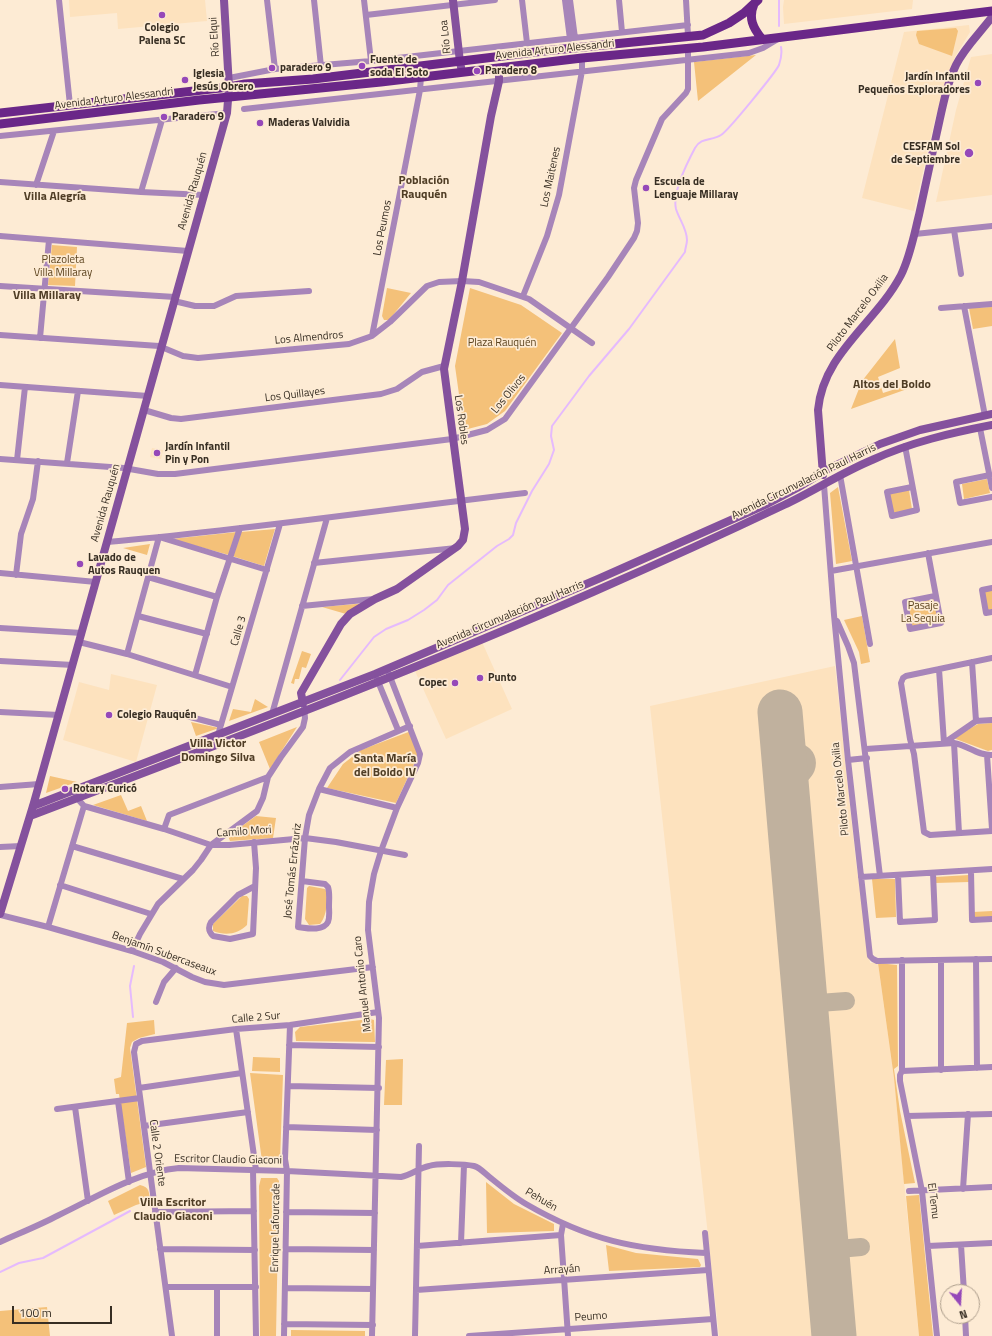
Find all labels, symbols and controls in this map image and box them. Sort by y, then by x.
marker: Colegio Palena SC [157,10,167,20]
street label: Río Elqui [207,17,223,57]
street label: Río Loa [438,19,454,55]
place label: Colegio Palena SC [139,21,185,47]
street label: Avenida Arturo Alessandri [495,37,615,63]
place label: Fuente de soda El Soto [370,53,428,79]
place label: paradero 9 [280,61,331,75]
marker: Fuente de soda El Soto [357,61,367,71]
marker: paradero 9 [267,63,277,73]
place label: Paradero 8 [485,64,537,78]
marker: Paradero 8 [472,66,482,76]
place label: Iglesia Jesús Obrero [193,67,254,93]
place label: Jardín Infantil Pequeños Exploradores [858,70,970,96]
marker: Iglesia Jesús Obrero [180,75,190,85]
marker: Jardín Infantil Pequeños Exploradores [973,78,983,88]
street label: Avenida Arturo Alessandri [54,85,174,113]
place label: Paradero 9 [172,110,224,124]
marker: Paradero 9 [159,112,169,122]
place label: Maderas Valvidia [268,116,350,130]
marker: Maderas Valvidia [255,118,265,128]
place label: CESFAM Sol de Septiembre [891,140,960,166]
street label: Los Maitenes [538,145,564,209]
marker: CESFAM Sol de Septiembre [963,147,975,159]
street label: Avenida Rauquén [176,151,210,231]
district label: Población Rauquén [399,174,449,202]
place label: Escuela de Lenguaje Millaray [654,175,738,201]
marker: Escuela de Lenguaje Millaray [641,183,651,193]
district label: Villa Alegría [24,190,86,204]
street label: Los Peumos [371,199,395,257]
park label: Plazoleta Villa Millaray [34,253,92,279]
street label: Piloto Marcelo Oxilia [824,272,892,354]
district label: Villa Millaray [13,289,81,303]
street label: Los Almendros [274,328,344,348]
park label: Plaza Rauquén [468,336,536,350]
street label: Los Olivos [489,372,529,416]
district label: Altos del Boldo [853,378,931,392]
street label: Los Quillayes [264,385,326,405]
street label: Los Robles [451,394,471,446]
place label: Jardín Infantil Pin y Pon [165,440,230,466]
street label: Avenida Circunvalación Paul Harris [730,441,878,523]
marker: Jardín Infantil Pin y Pon [152,448,162,458]
street label: Avenida Rauquén [89,463,123,543]
place label: Lavado de Autos Rauquen [88,551,160,577]
marker: Lavado de Autos Rauquen [75,559,85,569]
street label: Avenida Circunvalación Paul Harris [434,578,586,652]
park label: Pasaje La Sequia [901,599,945,625]
street label: Calle 3 [228,614,250,648]
place label: Punto [488,671,517,685]
marker: Punto [475,673,485,683]
place label: Copec [419,676,447,690]
marker: Copec [450,678,460,688]
place label: Colegio Rauquén [117,708,197,722]
marker: Colegio Rauquén [104,710,114,720]
district label: Villa Victor Domingo Silva [181,737,255,765]
street label: Piloto Marcelo Oxilia [830,742,852,836]
district label: Santa María del Boldo IV [354,752,416,780]
place label: Rotary Curicó [73,782,137,796]
marker: Rotary Curicó [60,784,70,794]
street label: Camilo Mori [216,823,272,841]
street label: José Tomás Errázuriz [281,823,305,919]
street label: Benjamín Subercaseaux [110,929,218,979]
street label: Manuel Antonio Caro [351,935,375,1033]
street label: Calle 2 Sur [231,1009,281,1027]
street label: Calle 2 Oriente [146,1119,168,1187]
street label: Escritor Claudio Giaconi [174,1152,282,1168]
street label: El Temu [924,1182,942,1220]
street label: Enrique Lafourcade [269,1183,283,1273]
street label: Pehuén [522,1185,560,1215]
district label: Villa Escritor Claudio Giaconi [133,1196,213,1224]
street label: Arrayán [543,1262,581,1278]
north arrow [940,1284,980,1324]
scale bar [14,1298,114,1324]
text: 100 m [19,1303,52,1322]
text: N [957,1306,969,1323]
street label: Peumo [574,1309,608,1325]

